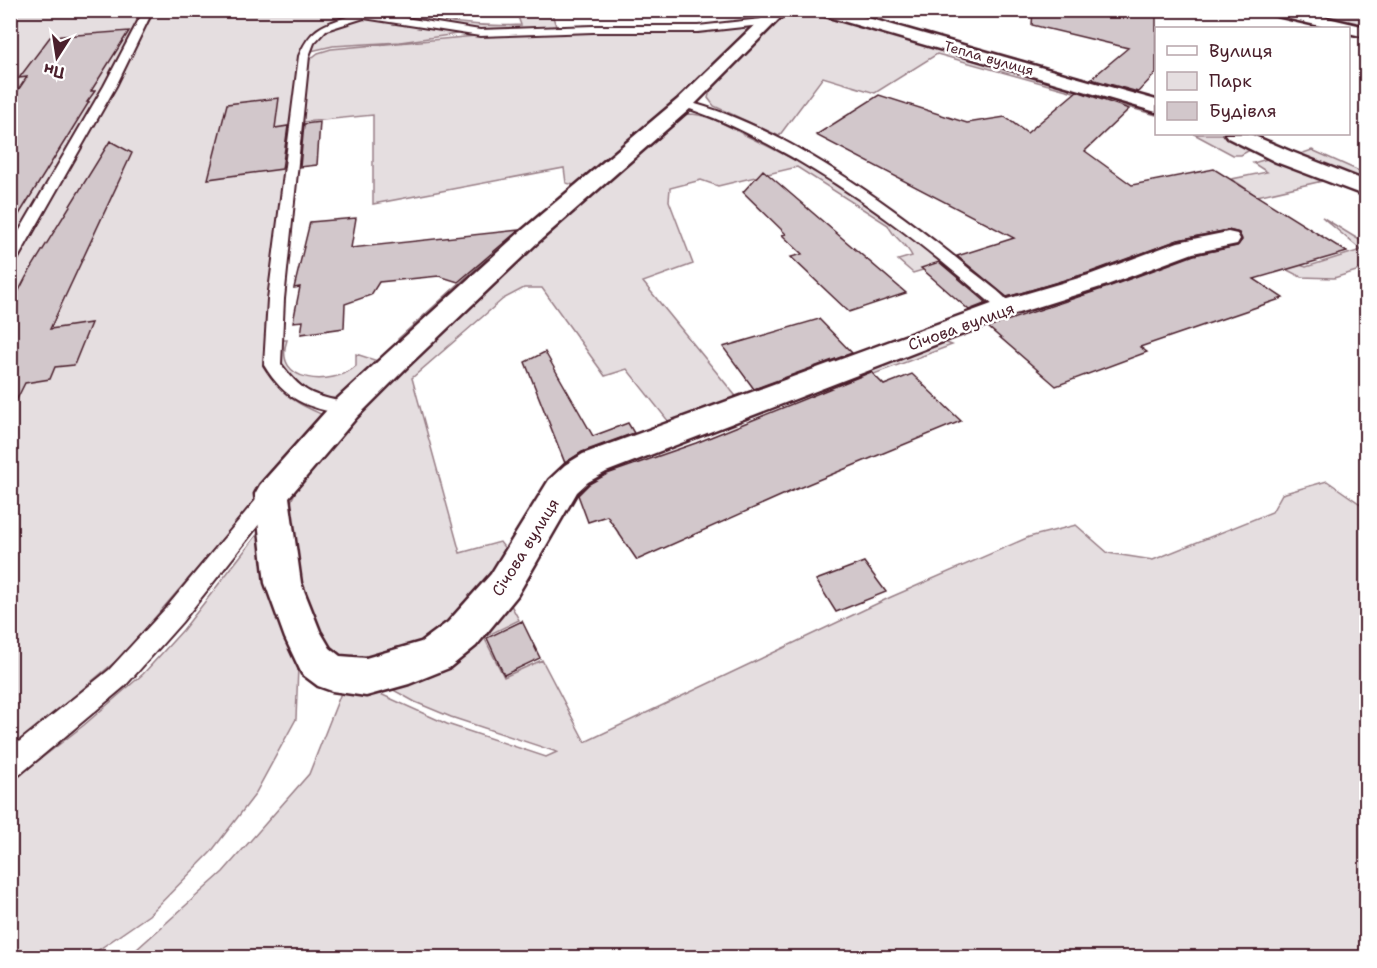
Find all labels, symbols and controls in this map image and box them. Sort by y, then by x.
north arrow [27,27,87,87]
legend [1155,27,1350,135]
street label: Тепла вулиця [942,37,1036,79]
text: Вулиця [1209,39,1273,63]
text: Пн [41,59,67,84]
text: Парк [1209,69,1252,93]
text: Будівля [1209,99,1277,123]
street label: Січова вулиця [905,297,1017,355]
street label: Січова вулиця [487,494,564,600]

